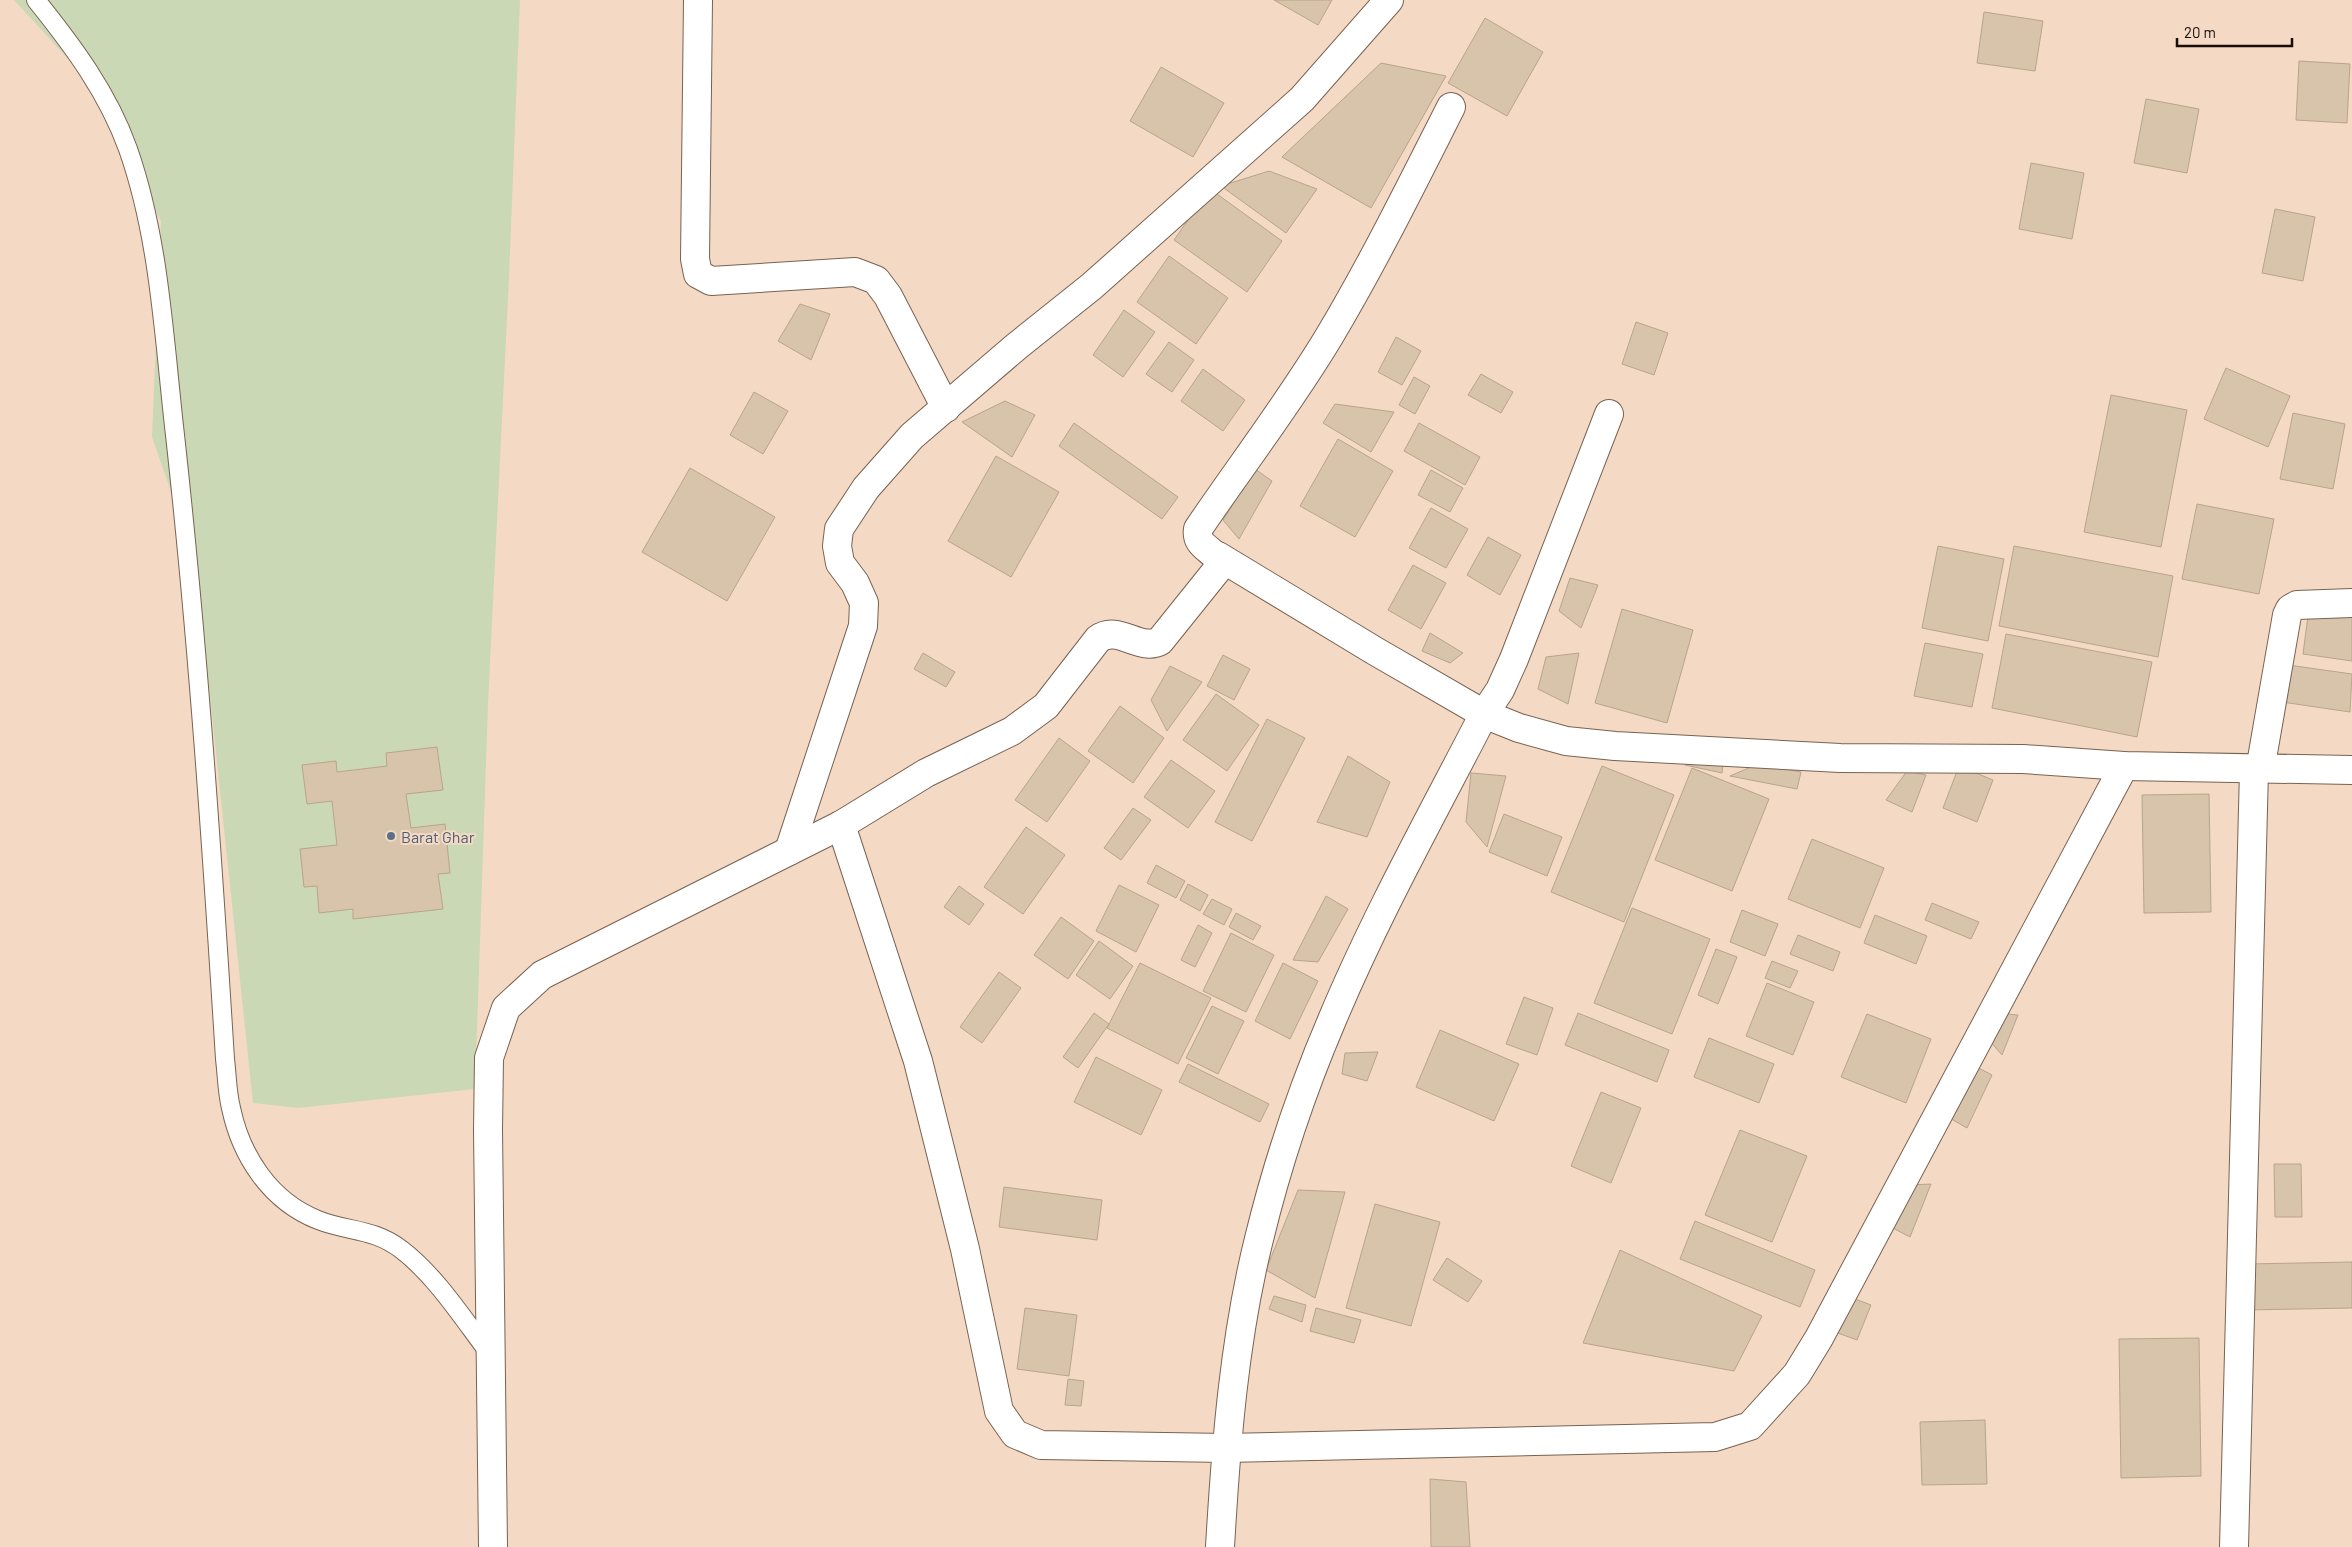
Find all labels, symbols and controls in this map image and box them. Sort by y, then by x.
scale bar [2177,15,2292,47]
text: 20 m [2184,23,2216,41]
place label: Barat Ghar [401,827,475,846]
marker: Barat Ghar [385,830,397,842]

